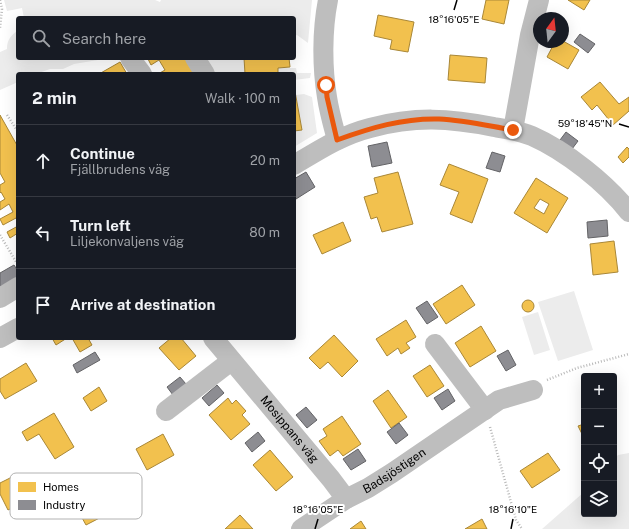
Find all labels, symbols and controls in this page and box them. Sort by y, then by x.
north arrow [533,12,569,48]
text: 18°16'05"E [429,13,479,25]
search box [16,16,296,60]
icon: search [30,27,52,49]
text: Search here [62,30,146,47]
route start [317,76,335,94]
text: 2 min [32,88,77,108]
text: Walk · 100 m [205,91,280,106]
text: 59°18'45"N [558,117,612,129]
route end [504,121,522,139]
text: Continue [70,145,135,162]
icon: ahead [32,150,54,172]
text: 20 m [250,153,280,168]
text: Fjällbrudens väg [70,162,170,177]
text: Turn left [70,217,131,234]
icon: left [32,222,54,244]
text: 80 m [249,225,280,240]
text: Liljekonvaljens väg [70,234,184,249]
icon: arrive [32,294,54,316]
text: Arrive at destination [70,296,215,313]
map controls [581,373,617,517]
button: + [581,373,617,409]
street label: Mosippans väg [257,393,321,466]
button: − [581,409,617,445]
street label: Badsjöstigen [360,445,428,496]
button: locate [581,445,617,481]
legend [10,473,142,519]
text: Homes [43,481,79,493]
button: layers [581,481,617,517]
text: Industry [43,499,86,511]
text: 18°16'05"E [293,503,343,515]
text: 18°16'10"E [489,503,537,515]

